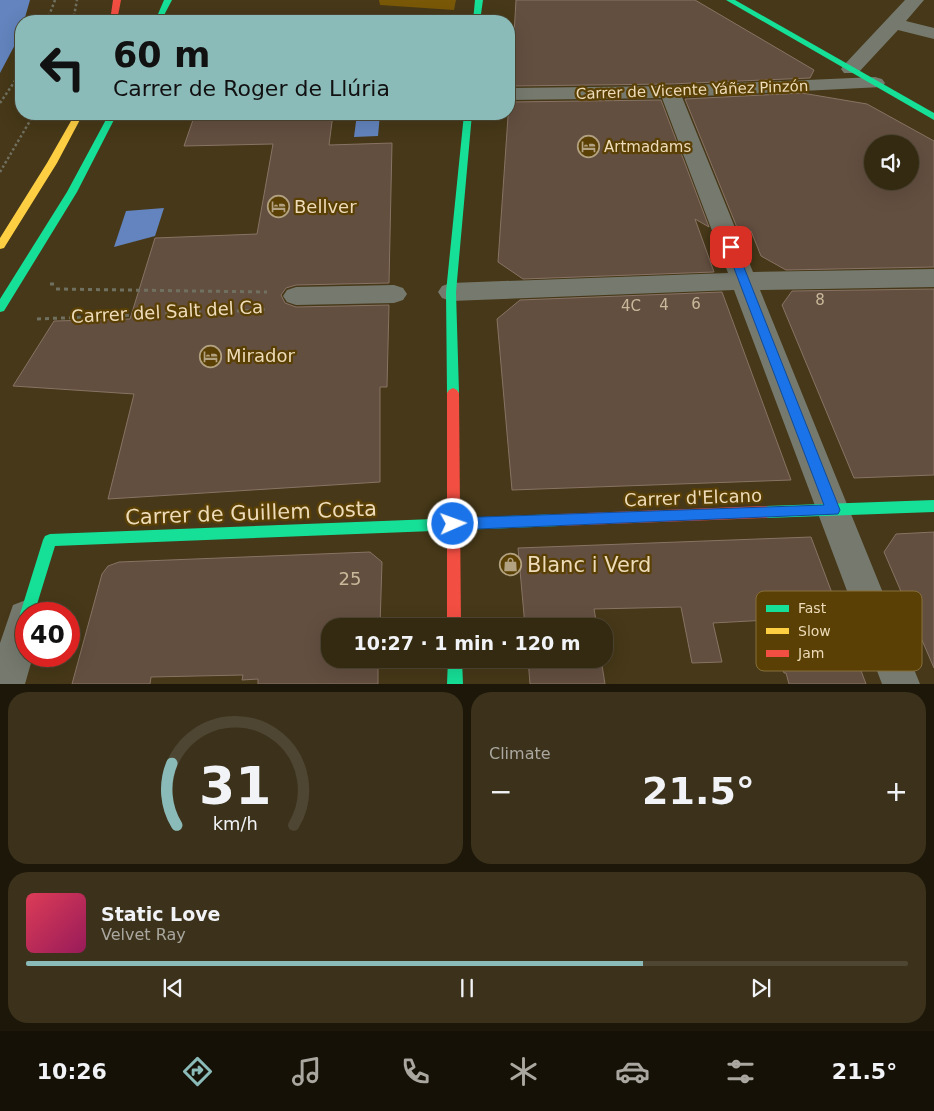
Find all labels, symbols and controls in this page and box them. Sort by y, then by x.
icon: left [30,35,95,100]
text: 60 m [113,35,210,75]
text: Carrer de Roger de Llúria [113,76,390,101]
street label: Carrer de Vicente Yáñez Pinzón [575,77,809,103]
hotel icon: Artmadams [576,135,600,159]
map controls [864,135,919,190]
button: sound [864,135,919,190]
place label: Artmadams [604,138,691,156]
hotel icon: Bellver [266,195,290,219]
place label: Bellver [294,196,357,217]
pin [710,226,752,268]
icon: arrive [717,233,745,261]
house number: 8 [815,291,825,309]
house number: 6 [691,295,701,313]
street label: Carrer del Salt del Ca [70,296,263,327]
house number: 4 [659,296,669,314]
house number: 4C [621,297,641,315]
hotel icon: Mirador [198,344,222,368]
place label: Mirador [226,345,295,366]
street label: Carrer d'Elcano [624,485,762,510]
street label: Carrer de Guillem Costa [125,497,377,529]
position arrow [426,497,478,549]
shop icon: Blanc i Verd [499,553,523,577]
place label: Blanc i Verd [527,553,651,577]
house number: 25 [339,568,361,589]
legend [756,591,922,671]
text: Fast [798,600,827,616]
speed limit sign: 40 [15,602,80,667]
text: Slow [798,623,831,639]
text: 10:27 · 1 min · 120 m [353,632,581,654]
text: Jam [797,645,824,661]
text: Climate [489,744,551,763]
text: 31 [199,756,272,816]
text: 21.5° [642,769,755,813]
text: − [489,775,512,808]
text: + [885,775,908,808]
text: km/h [213,813,258,834]
text: Static Love [101,903,221,925]
text: Velvet Ray [101,925,186,944]
icon: previous [159,974,187,1002]
icon: pause [453,974,481,1002]
icon: next [747,974,775,1002]
icon: directions [180,1054,215,1089]
icon: music [289,1054,324,1089]
icon: phone [398,1054,433,1089]
icon: climate [506,1054,541,1089]
icon: car [615,1054,650,1089]
icon: filters [723,1054,758,1089]
text: 10:26 [37,1059,107,1084]
text: 21.5° [832,1059,897,1084]

